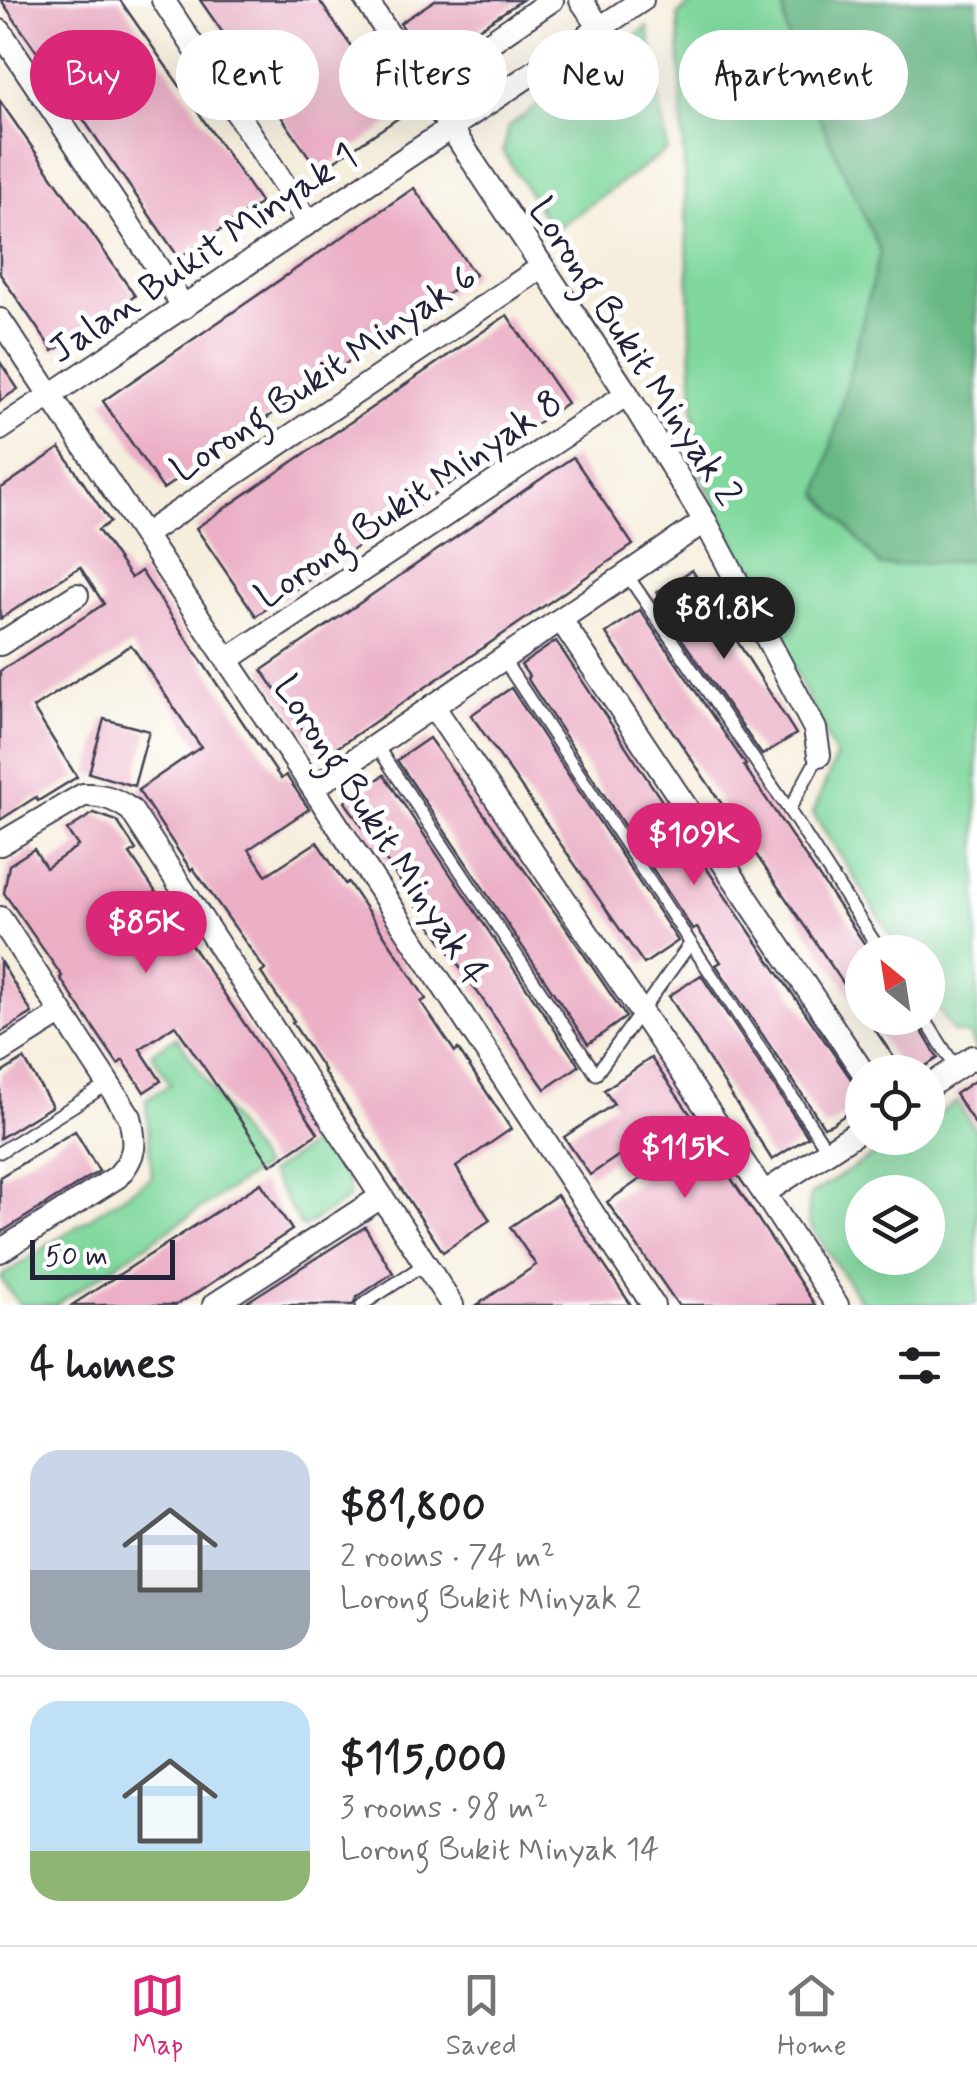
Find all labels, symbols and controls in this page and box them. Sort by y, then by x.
chip: Buy [30,30,156,120]
chip: Rent [176,30,319,120]
chip: Filters [339,30,507,120]
chip: New [527,30,659,120]
chip: Apartment [679,30,908,120]
street label: Jalan Bukit Minyak 1 [40,133,367,376]
street label: Lorong Bukit Minyak 2 [513,189,752,518]
street label: Lorong Bukit Minyak 6 [162,253,489,498]
street label: Lorong Bukit Minyak 8 [246,379,575,625]
pin: $81.8K [643,577,805,662]
text: $81.8K [675,588,773,630]
street label: Lorong Bukit Minyak 4 [258,666,499,998]
pin: $109K [624,803,764,888]
text: $109K [649,814,739,856]
pin: $85K [87,891,205,976]
text: $85K [108,902,184,944]
north arrow [845,935,945,1035]
map controls [845,935,945,1275]
button: locate [845,1055,945,1155]
pin: $115K [615,1116,755,1201]
text: $115K [641,1127,729,1169]
button: layers [845,1175,945,1275]
scale bar [30,1235,175,1280]
text: 50 m [45,1239,108,1276]
text: 4 homes [30,1338,176,1393]
icon: filters [892,1338,947,1393]
text: $81,800 [340,1481,486,1536]
icon: home [110,1490,230,1610]
text: 2 rooms · 74 m² [340,1536,555,1578]
text: Lorong Bukit Minyak 2 [340,1578,641,1620]
text: $115,000 [340,1732,507,1787]
icon: home [110,1741,230,1861]
text: 3 rooms · 98 m² [340,1787,548,1829]
text: Lorong Bukit Minyak 14 [340,1829,659,1871]
tab: Map [130,1968,185,2065]
tab: Saved [446,1968,517,2065]
tab: Home [777,1968,847,2065]

